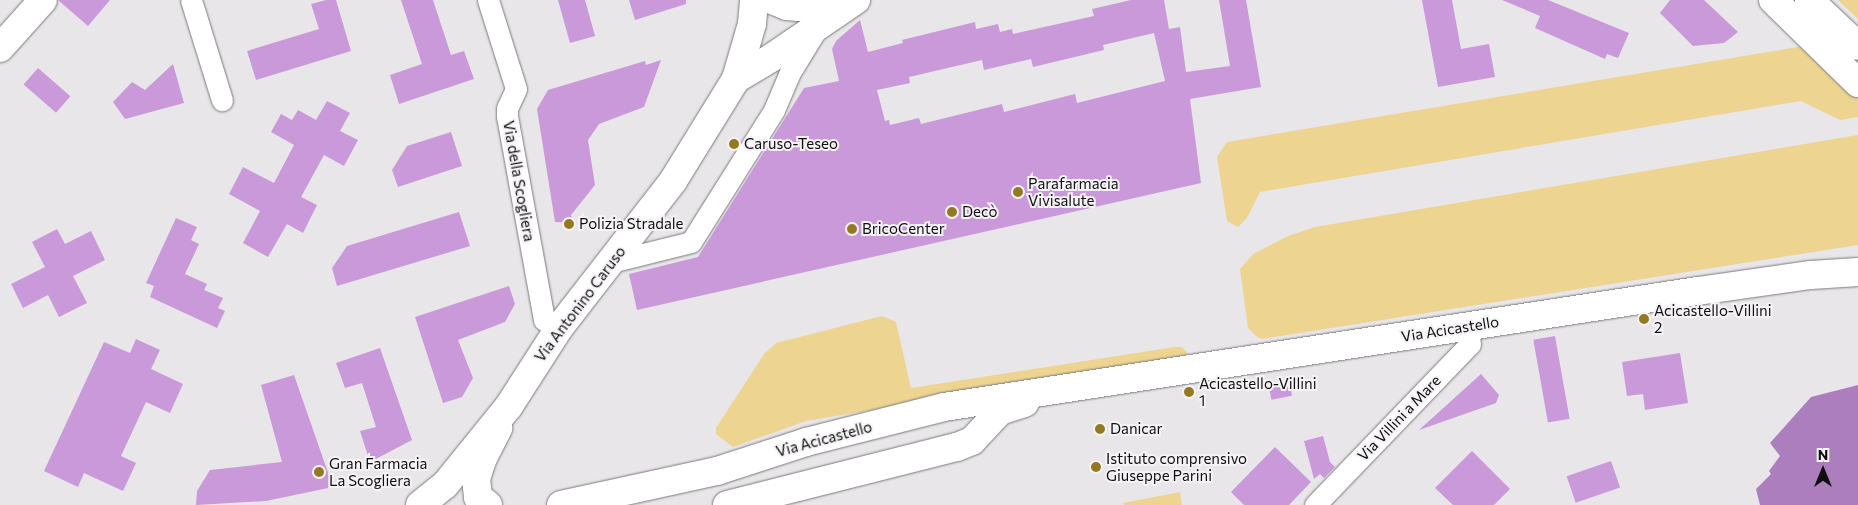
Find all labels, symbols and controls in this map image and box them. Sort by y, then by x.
street label: Via della Scogliera [500,119,538,243]
place label: Caruso-Teseo [744,135,838,153]
marker: Caruso-Teseo [728,138,740,150]
place label: Parafarmacia Vivisalute [1028,174,1119,209]
marker: Parafarmacia Vivisalute [1012,186,1024,198]
place label: Decò [962,203,997,221]
marker: Decò [946,206,958,218]
place label: Polizia Stradale [579,215,684,233]
marker: Polizia Stradale [563,218,575,230]
place label: BricoCenter [862,220,945,238]
marker: BricoCenter [846,223,858,235]
street label: Via Antonino Caruso [531,243,629,365]
place label: Acicastello-Villini 2 [1654,301,1772,336]
street label: Via Acicastello [1400,312,1500,346]
marker: Acicastello-Villini 2 [1638,313,1650,325]
street label: Via Villini a Mare [1354,371,1444,465]
place label: Acicastello-Villini 1 [1199,374,1317,409]
marker: Acicastello-Villini 1 [1183,386,1195,398]
street label: Via Acicastello [774,418,874,460]
place label: Danicar [1110,420,1163,438]
marker: Danicar [1094,423,1106,435]
north arrow [1798,445,1848,495]
text: N [1818,446,1828,463]
place label: Istituto comprensivo Giuseppe Parini [1106,449,1247,484]
place label: Gran Farmacia La Scogliera [329,454,427,489]
marker: Istituto comprensivo Giuseppe Parini [1090,461,1102,473]
marker: Gran Farmacia La Scogliera [313,466,325,478]

